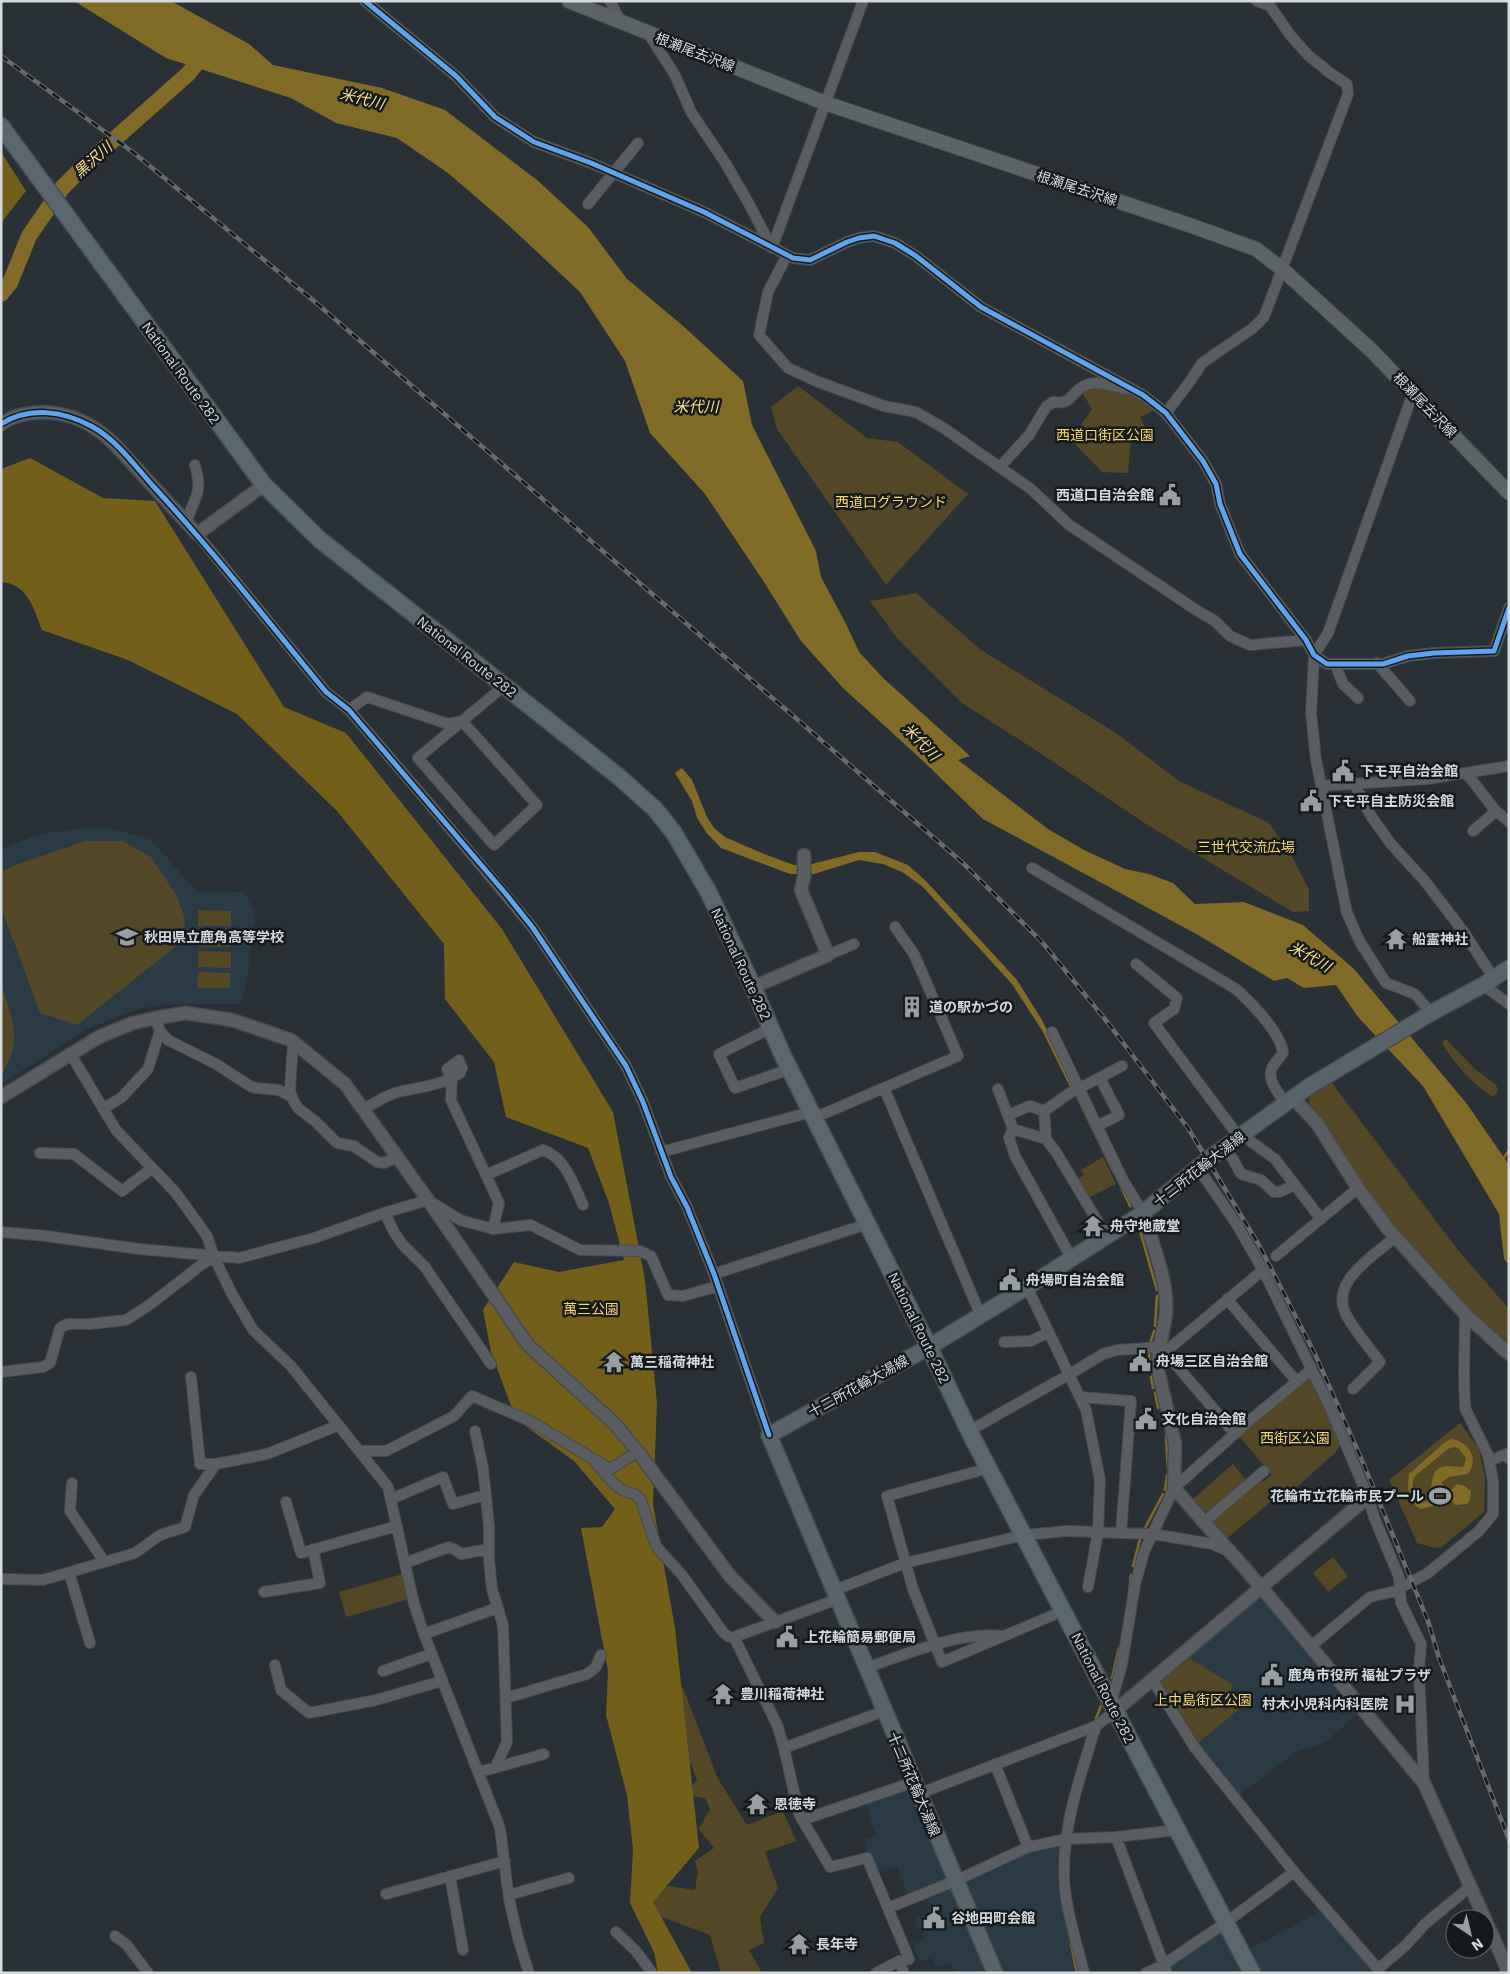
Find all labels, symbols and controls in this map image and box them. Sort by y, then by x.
street label: 根瀬尾去沢線 [653,29,737,75]
water label: 米代川 [338,84,388,114]
water label: 黒沢川 [70,136,117,182]
street label: 根瀬尾去沢線 [1034,166,1120,210]
street label: National Route 282 [138,318,224,428]
street label: 根瀬尾去沢線 [1389,369,1461,441]
water label: 米代川 [673,397,720,416]
park label: 西道口街区公園 [1056,426,1154,444]
public building icon: 西道口自治会館 [1157,482,1183,508]
place label: 西道口自治会館 [1056,486,1154,504]
park label: 西道口グラウンド [835,493,947,511]
street label: National Route 282 [413,612,521,702]
water label: 米代川 [899,719,945,766]
public building icon: 下モ平自治会館 [1330,758,1356,784]
place label: 下モ平自治会館 [1360,762,1458,780]
public building icon: 下モ平自主防災会館 [1298,788,1324,814]
place label: 下モ平自主防災会館 [1328,792,1454,810]
park label: 三世代交流広場 [1197,838,1295,856]
street label: National Route 282 [707,905,775,1023]
school or university icon: 秋田県立鹿角高等学校 [114,924,140,950]
temple icon: 船霊神社 [1383,926,1409,952]
place label: 秋田県立鹿角高等学校 [144,928,284,946]
place label: 船霊神社 [1412,930,1468,948]
water label: 米代川 [1286,937,1336,977]
building icon: 道の駅かづの [899,994,925,1020]
place label: 道の駅かづの [929,998,1013,1016]
street label: 十二所花輪大湯線 [1149,1127,1249,1211]
temple icon: 舟守地蔵堂 [1080,1213,1106,1239]
place label: 舟守地蔵堂 [1110,1217,1180,1235]
public building icon: 舟場町自治会館 [997,1267,1023,1293]
street label: National Route 282 [884,1269,954,1387]
place label: 舟場町自治会館 [1026,1271,1124,1289]
park label: 萬三公園 [563,1300,619,1318]
public building icon: 舟場三区自治会館 [1127,1348,1153,1374]
temple icon: 萬三稲荷神社 [601,1349,627,1375]
street label: 十二所花輪大湯線 [805,1351,911,1421]
place label: 舟場三区自治会館 [1156,1352,1268,1370]
place label: 萬三稲荷神社 [630,1353,714,1371]
public building icon: 文化自治会館 [1133,1406,1159,1432]
place label: 文化自治会館 [1162,1410,1246,1428]
park label: 西街区公園 [1260,1429,1330,1447]
sports icon: 花輪市立花輪市民プール [1427,1483,1453,1509]
place label: 花輪市立花輪市民プール [1270,1487,1424,1505]
public building icon: 上花輪簡易郵便局 [774,1624,800,1650]
place label: 上花輪簡易郵便局 [804,1628,916,1646]
street label: National Route 282 [1067,1630,1139,1746]
public building icon: 鹿角市役所 福祉プラザ [1259,1662,1285,1688]
place label: 鹿角市役所 福祉プラザ [1288,1666,1431,1684]
temple icon: 豊川稲荷神社 [710,1681,736,1707]
place label: 豊川稲荷神社 [740,1685,824,1703]
park label: 上中島街区公園 [1154,1691,1252,1709]
hospital icon: 村木小児科内科医院 [1392,1691,1418,1717]
place label: 村木小児科内科医院 [1262,1695,1388,1713]
street label: 十二所花輪大湯線 [884,1729,944,1839]
temple icon: 恩徳寺 [744,1791,770,1817]
place label: 恩徳寺 [774,1795,816,1813]
public building icon: 谷地田町会館 [921,1905,947,1931]
place label: 谷地田町会館 [951,1909,1035,1927]
north arrow [1445,1909,1495,1959]
temple icon: 長年寺 [786,1931,812,1957]
text: N [1468,1934,1487,1955]
place label: 長年寺 [816,1935,858,1953]

